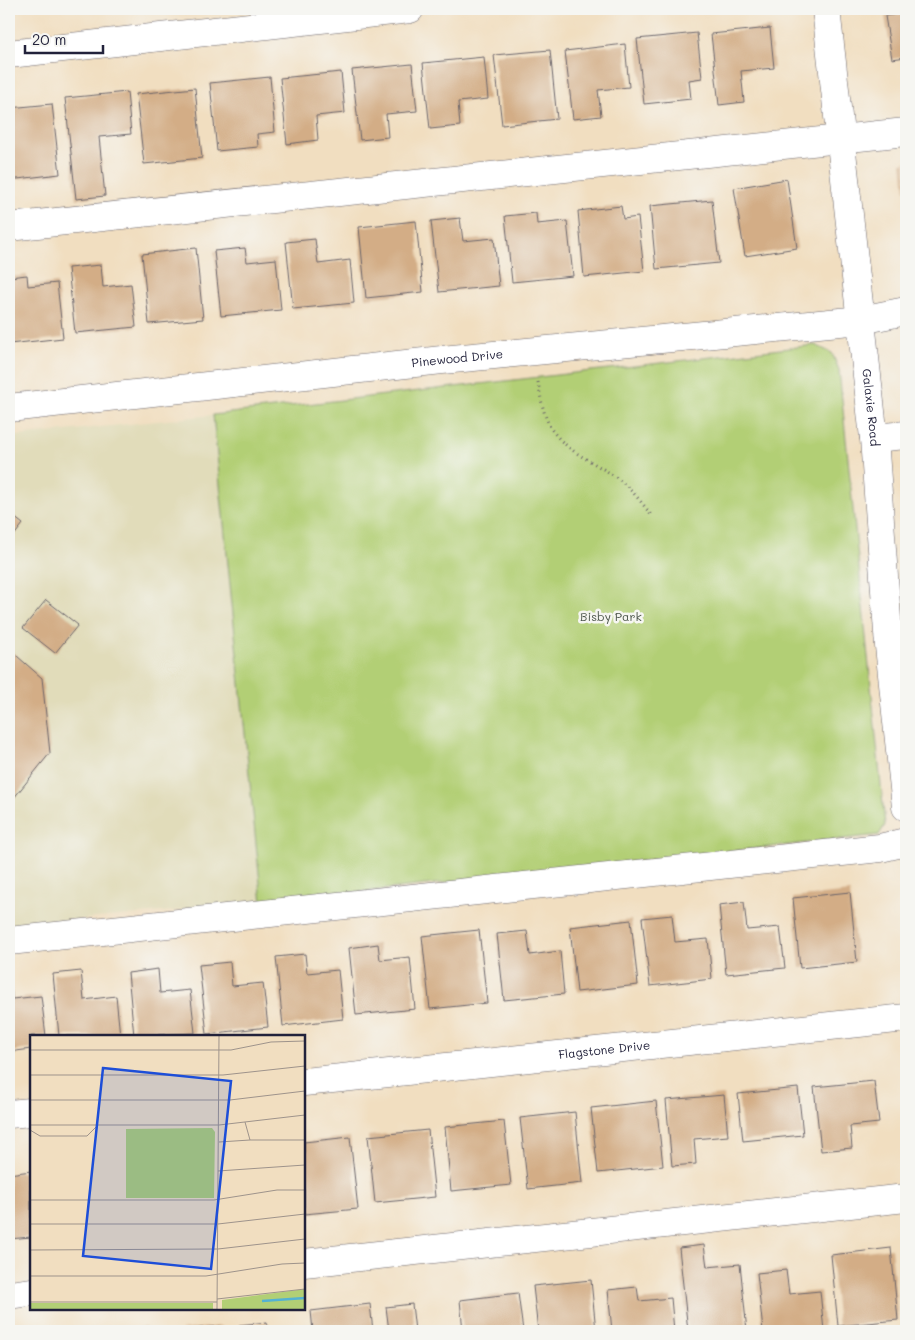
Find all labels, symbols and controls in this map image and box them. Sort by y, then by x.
scale bar [25,22,102,54]
text: 20 m [32,29,66,49]
street label: Pinewood Drive [411,345,504,370]
street label: Galaxie Road [859,368,884,447]
park label: Bisby Park [580,608,642,624]
inset map [30,1035,305,1310]
street label: Flagstone Drive [558,1036,651,1062]

